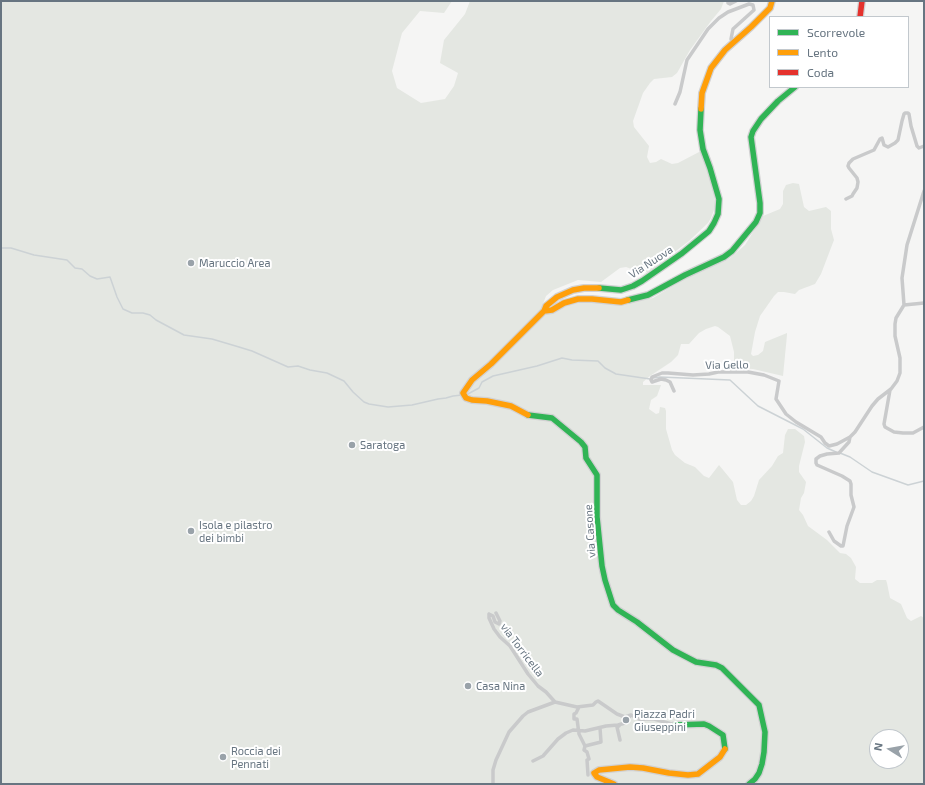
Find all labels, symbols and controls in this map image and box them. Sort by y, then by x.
legend [769,16,909,88]
text: Scorrevole [807,25,865,39]
text: Lento [807,45,838,59]
text: Coda [807,65,834,79]
street label: Via Nuova [626,243,676,281]
place label: Maruccio Area [199,256,271,270]
marker: Maruccio Area [186,258,196,268]
street label: Via Gello [705,358,749,372]
place label: Saratoga [360,438,405,452]
marker: Saratoga [347,440,357,450]
street label: via Casone [582,504,598,558]
place label: Isola e pilastro dei bimbi [199,518,273,544]
marker: Isola e pilastro dei bimbi [186,526,196,536]
street label: via Torricella [498,621,546,679]
place label: Casa Nina [476,679,525,693]
marker: Casa Nina [463,681,473,691]
place label: Piazza Padri Giuseppini [634,707,695,733]
marker: Piazza Padri Giuseppini [621,715,631,725]
north arrow [869,729,909,769]
text: N [871,742,885,752]
place label: Roccia dei Pennati [231,744,281,770]
marker: Roccia dei Pennati [218,752,228,762]

